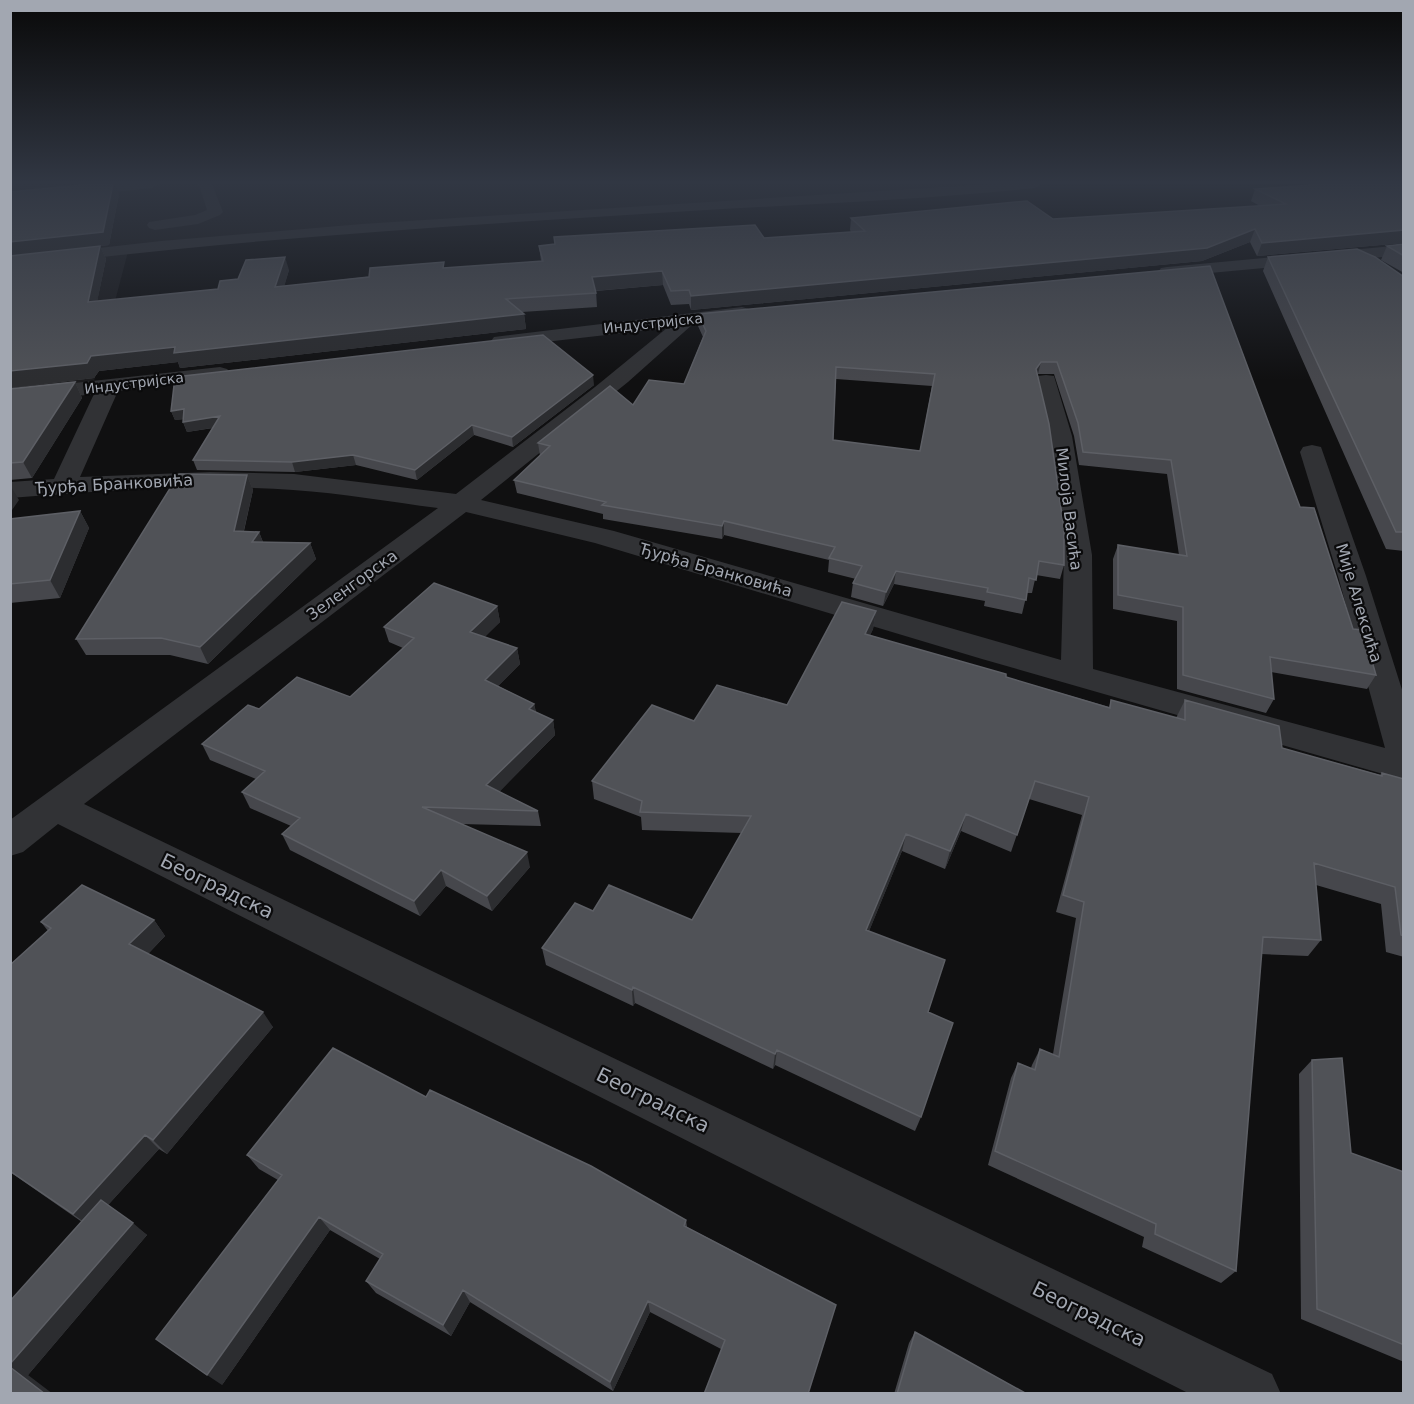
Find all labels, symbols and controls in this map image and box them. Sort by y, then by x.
street label: Индустријска [602,310,704,336]
street label: Индустријска [83,369,185,397]
street label: Милоја Васића [1052,446,1086,572]
street label: Ђурђа Бранковића [34,470,193,498]
street label: Ђурђа Бранковића [636,539,795,601]
street label: Мије Алексића [1332,541,1386,665]
street label: Зеленгорска [303,546,401,624]
street label: Београдска [157,848,277,924]
street label: Београдска [593,1062,713,1138]
street label: Београдска [1029,1276,1149,1352]

